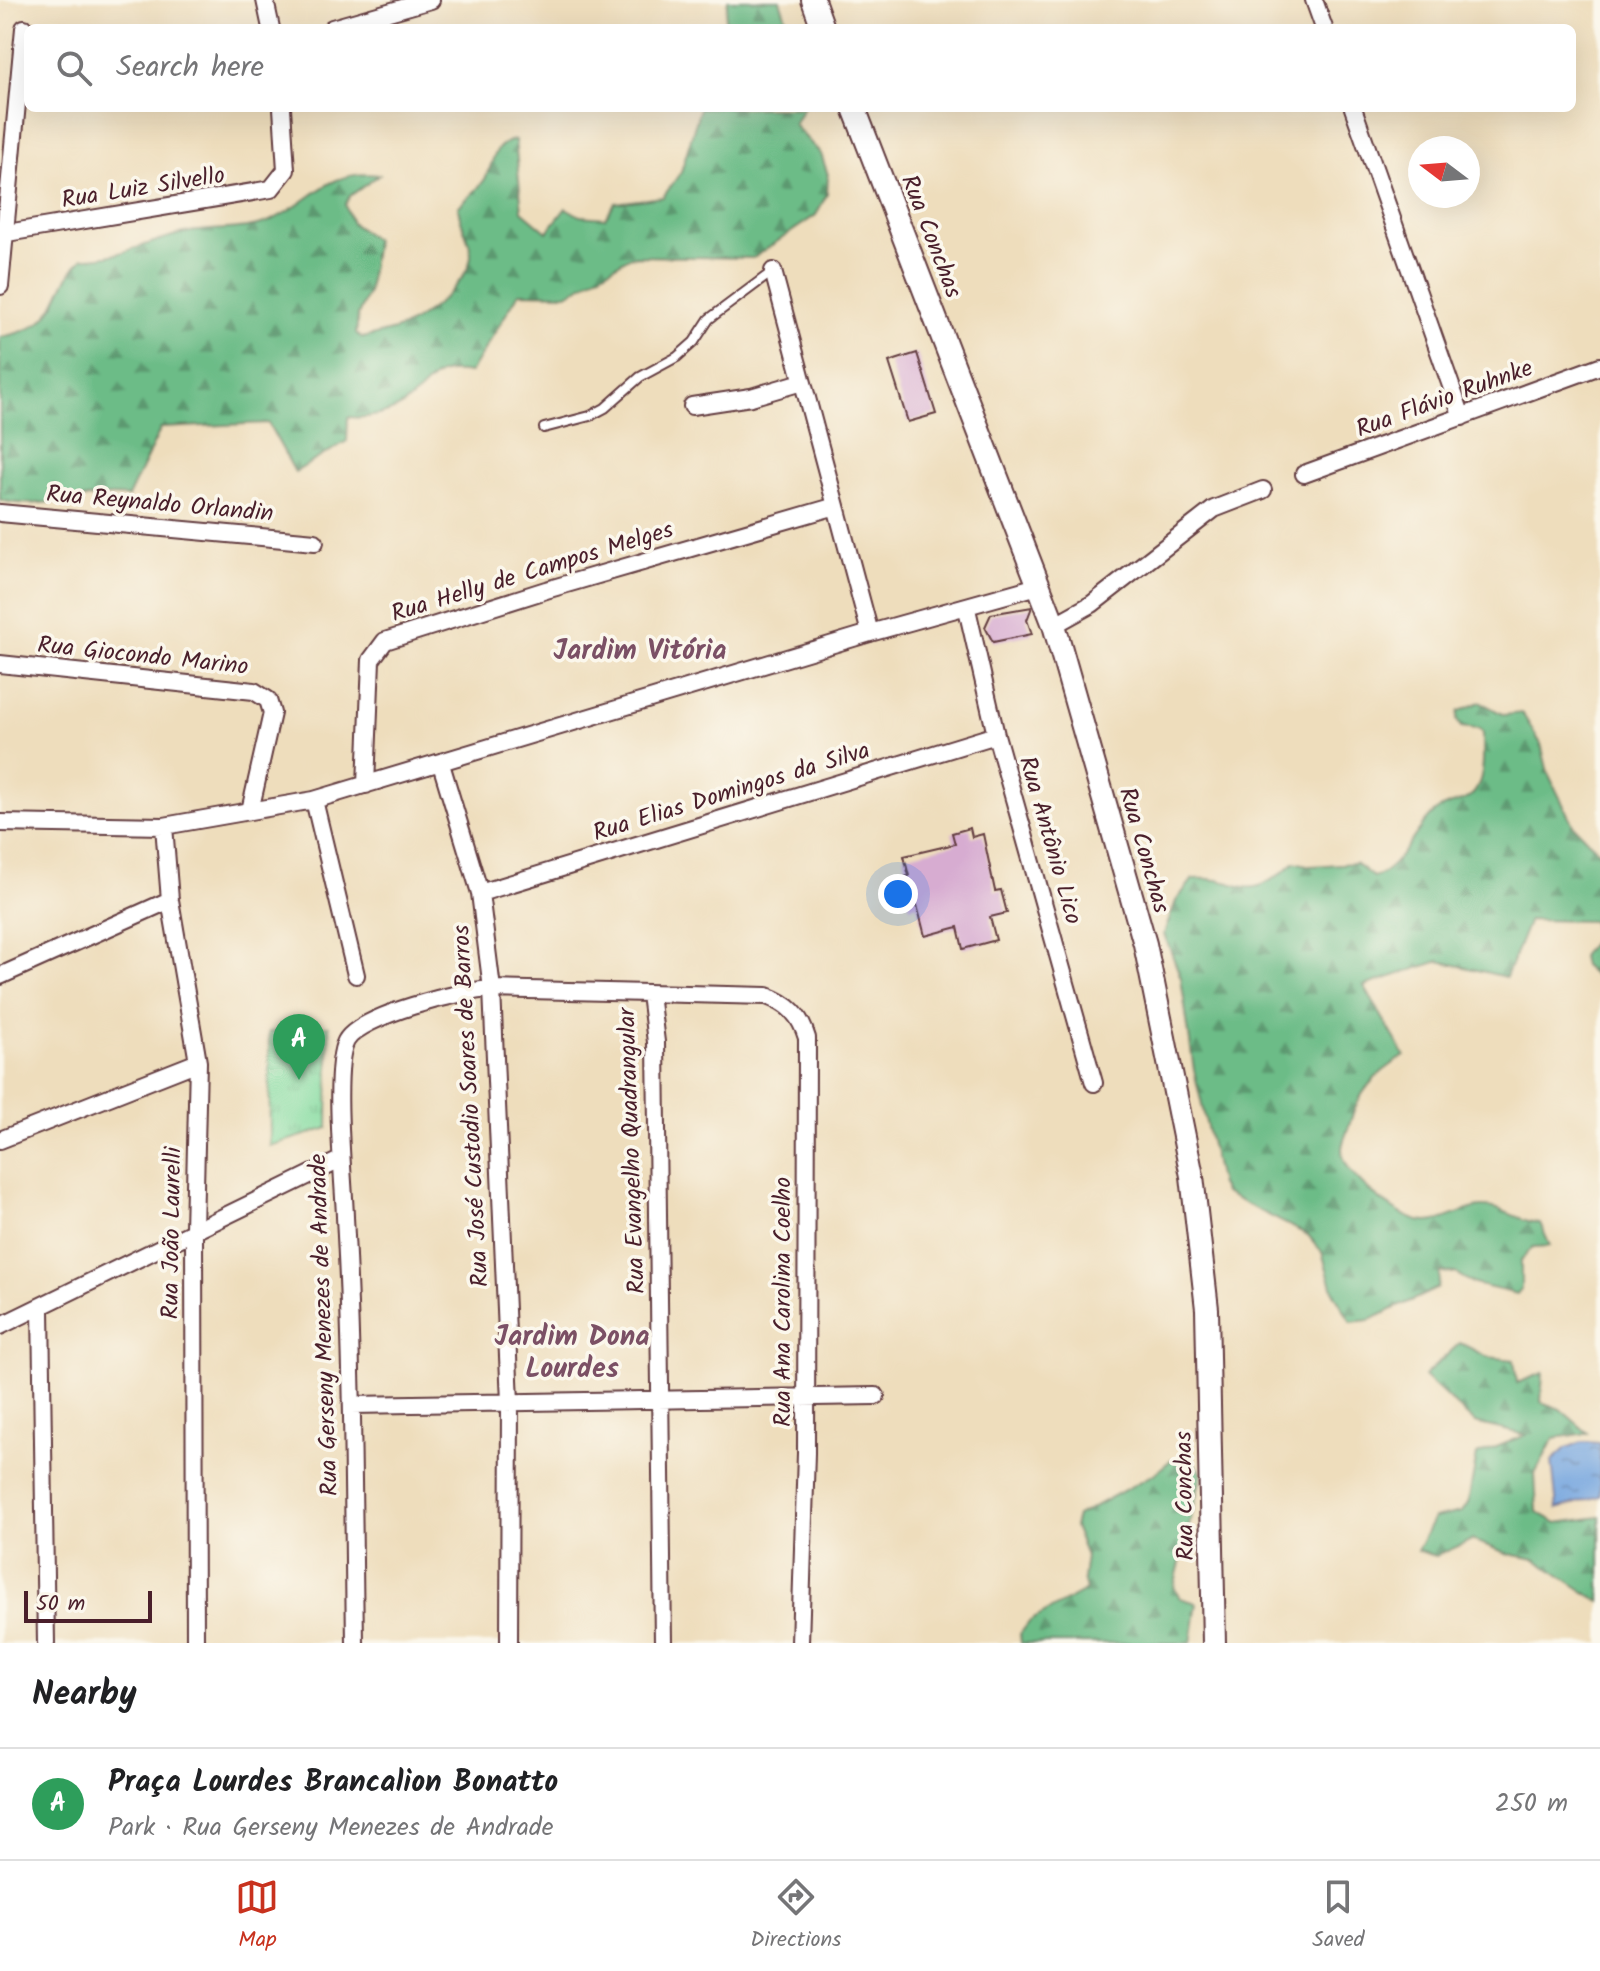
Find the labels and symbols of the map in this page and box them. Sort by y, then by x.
north arrow [1408,136,1480,208]
street label: Rua Luiz Silvello [59,156,228,221]
street label: Rua Conchas [889,169,972,304]
street label: Rua Flávio Ruhnke [1351,349,1539,450]
street label: Rua Reynaldo Orlandin [45,475,275,534]
street label: Rua Helly de Campos Melges [386,511,678,634]
street label: Rua Giocondo Marino [35,626,250,687]
district label: Jardim Vitória [553,629,727,674]
street label: Rua Elias Domingos da Silva [588,732,875,853]
street label: Rua Antônio Lico [1007,752,1092,929]
street label: Rua Conchas [1107,783,1180,918]
your location [878,874,918,914]
street label: Rua José Custodio Soares de Barros [443,924,500,1288]
street label: Rua Evangelho Quadrangular [608,1005,657,1295]
pin: A [273,1014,325,1080]
street label: Rua João Laurelli [151,1145,194,1320]
street label: Rua Gerseny Menezes de Andrade [299,1153,350,1497]
street label: Rua Ana Carolina Coelho [764,1177,803,1427]
district label: Jardim Dona Lourdes [494,1315,650,1392]
street label: Rua Conchas [1165,1431,1206,1561]
scale bar [24,1587,152,1623]

